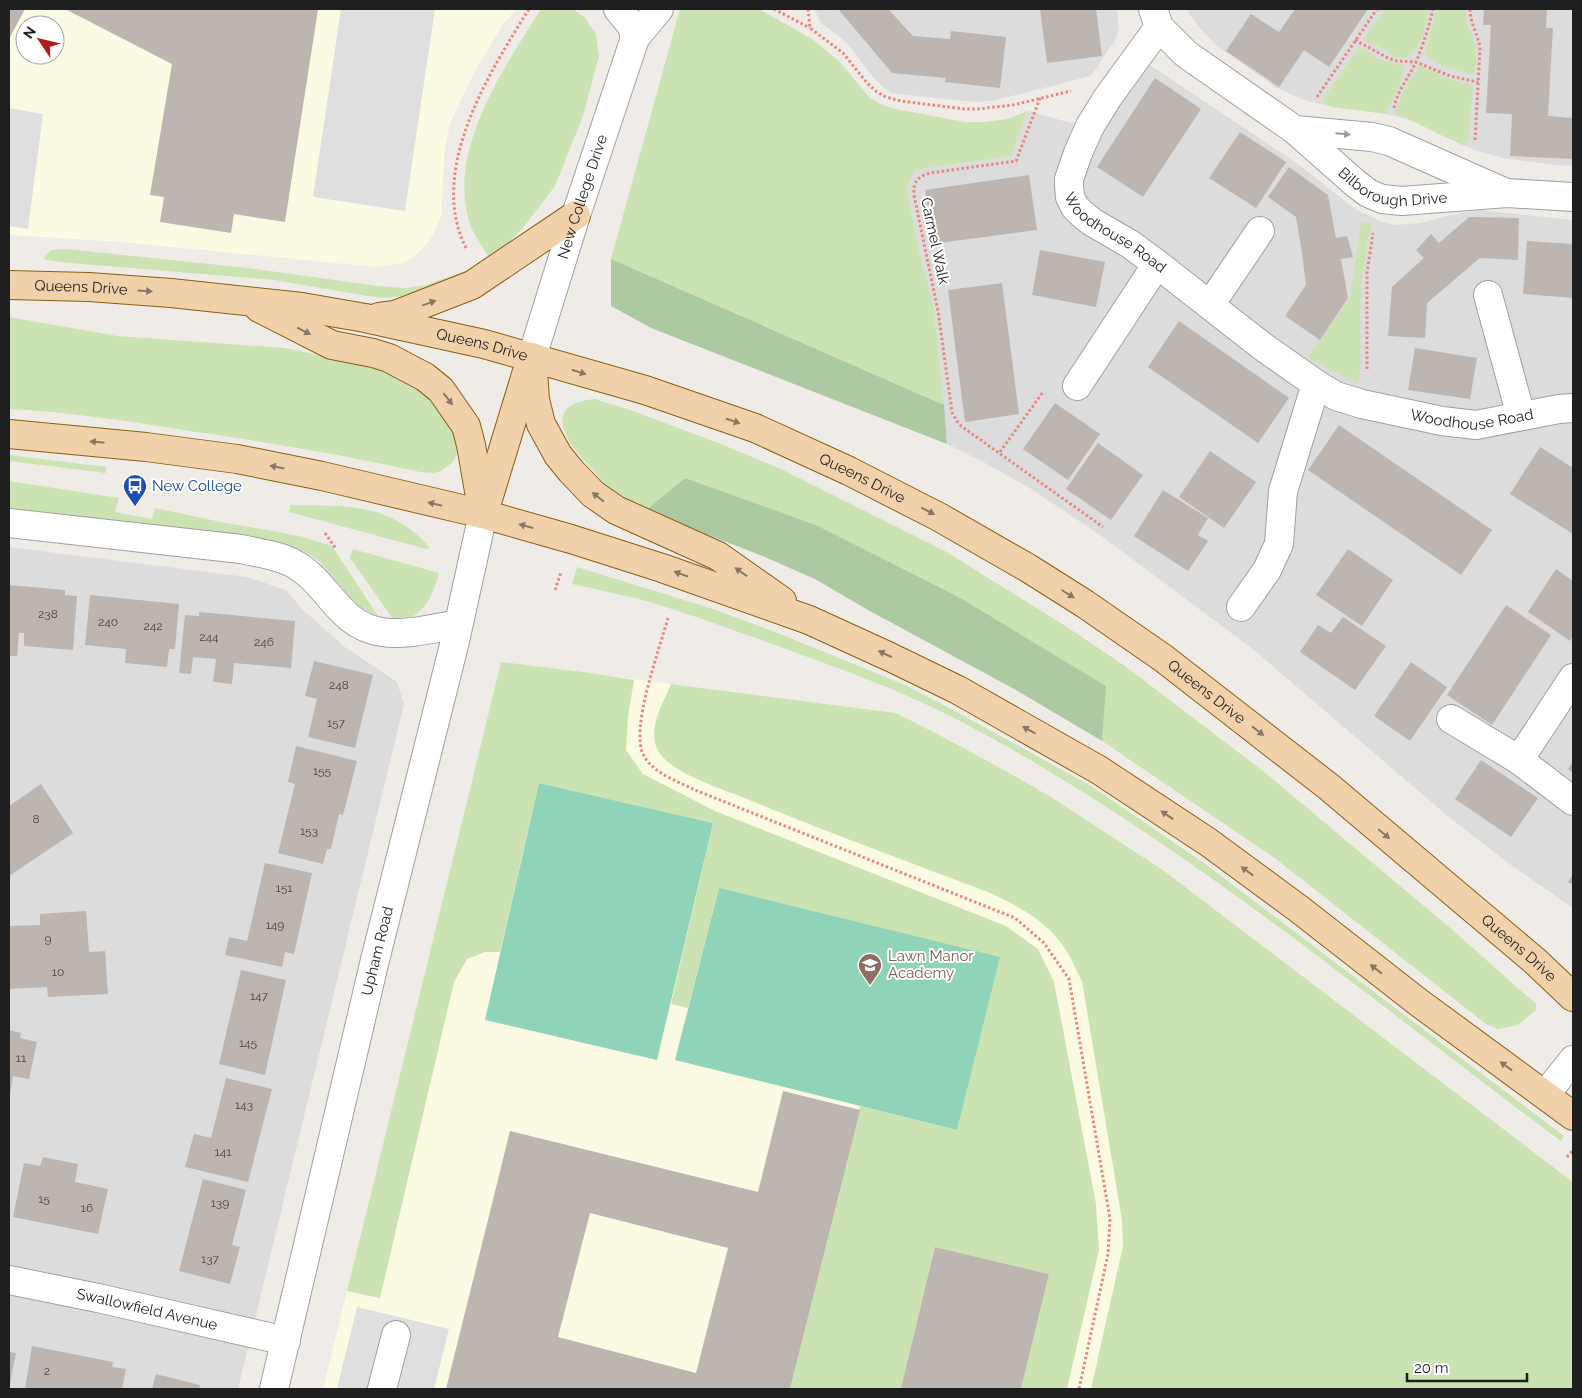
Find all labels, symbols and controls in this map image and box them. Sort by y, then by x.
north arrow [15,15,65,65]
text: N [20,24,39,42]
one-way arrow [1336,131,1352,139]
street label: New College Drive [554,132,611,261]
street label: Bilborough Drive [1335,164,1448,210]
street label: Woodhouse Road [1060,189,1170,277]
street label: Carmel Walk [917,196,953,286]
street label: Queens Drive [34,277,128,299]
one-way arrow [137,288,153,296]
one-way arrow [422,299,437,307]
street label: Queens Drive [435,325,530,365]
one-way arrow [297,327,311,335]
one-way arrow [571,368,586,376]
one-way arrow [442,392,453,405]
street label: Woodhouse Road [1409,405,1535,434]
one-way arrow [726,417,741,425]
one-way arrow [89,438,105,446]
street label: Queens Drive [816,450,908,507]
one-way arrow [269,463,285,471]
bus stop icon: New College [122,473,148,507]
place label: New College [152,477,242,495]
one-way arrow [592,491,605,502]
one-way arrow [427,499,443,507]
one-way arrow [921,507,935,515]
one-way arrow [518,522,534,530]
one-way arrow [734,567,748,577]
one-way arrow [673,570,688,578]
one-way arrow [1061,589,1075,598]
house number: 238 [38,607,58,621]
house number: 240 [98,615,118,629]
house number: 242 [143,619,163,633]
house number: 244 [199,630,219,644]
house number: 246 [254,635,274,649]
one-way arrow [878,650,892,658]
street label: Queens Drive [1164,656,1249,728]
house number: 248 [329,678,349,692]
house number: 157 [327,716,346,730]
one-way arrow [1022,725,1035,734]
one-way arrow [1251,726,1264,737]
house number: 155 [313,764,332,778]
one-way arrow [1160,810,1174,820]
house number: 8 [32,812,40,826]
house number: 153 [300,824,318,838]
one-way arrow [1378,828,1390,840]
one-way arrow [1241,865,1254,876]
house number: 151 [276,881,292,895]
street label: Upham Road [358,905,397,997]
street label: Queens Drive [1478,911,1560,986]
house number: 149 [266,918,284,932]
house number: 9 [44,932,52,946]
place label: Lawn Manor Academy [888,947,974,982]
school or university icon: Lawn Manor Academy [857,952,883,986]
one-way arrow [1369,964,1383,974]
house number: 10 [52,965,64,979]
house number: 147 [250,989,269,1003]
house number: 145 [239,1036,258,1050]
house number: 11 [16,1051,26,1065]
one-way arrow [1499,1061,1513,1071]
house number: 143 [235,1098,253,1112]
house number: 141 [215,1145,231,1159]
house number: 15 [38,1192,50,1206]
house number: 139 [211,1196,229,1210]
house number: 16 [81,1201,93,1215]
house number: 137 [201,1252,220,1266]
street label: Swallowfield Avenue [75,1285,219,1334]
scale bar [1407,1350,1527,1382]
text: 20 m [1414,1359,1449,1377]
house number: 2 [44,1364,50,1378]

